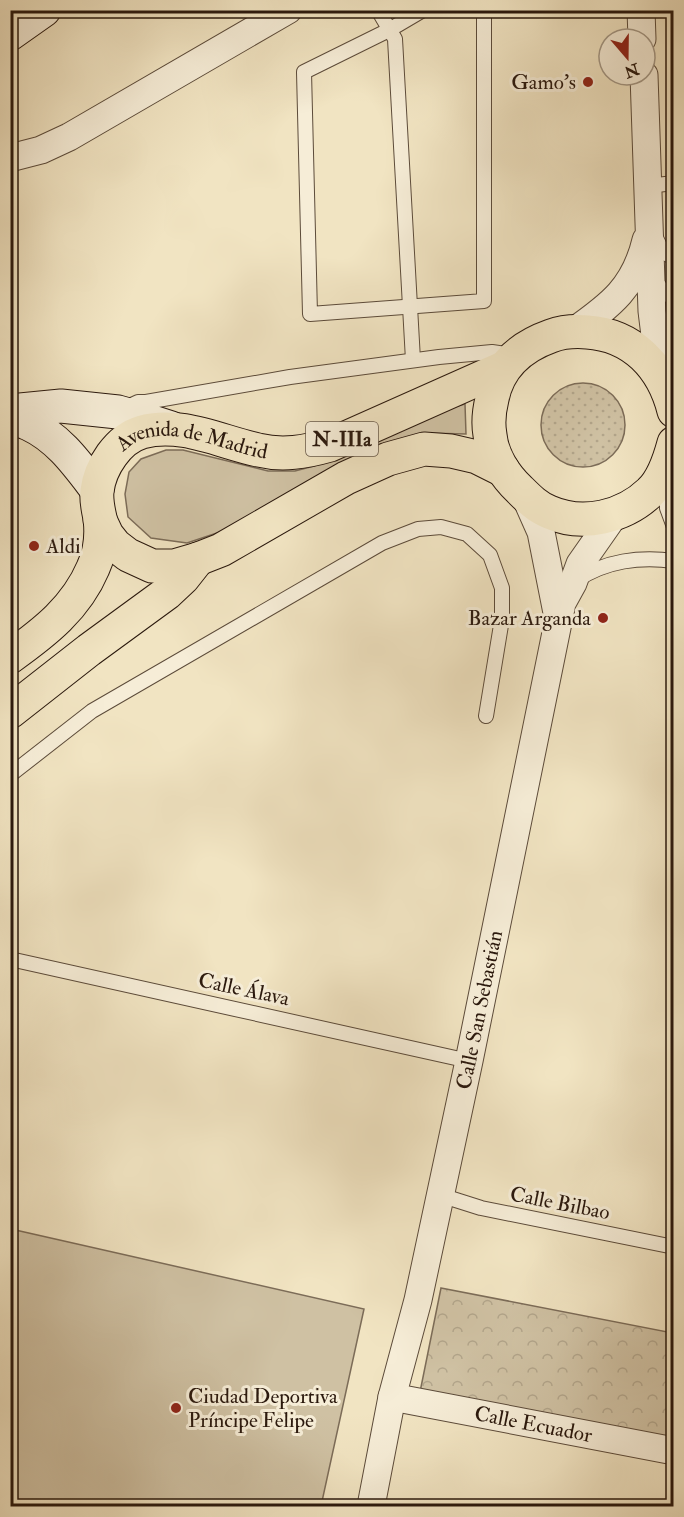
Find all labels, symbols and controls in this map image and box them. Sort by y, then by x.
north arrow [597,27,657,87]
text: N [621,58,643,82]
place label: Gamo's [511,69,576,96]
marker: Gamo's [581,75,595,89]
street label: Avenida de Madrid [109,416,271,466]
road number: N-IIIa [306,422,378,456]
place label: Aldi [45,533,81,560]
marker: Aldi [27,539,41,553]
place label: Bazar Arganda [468,605,591,632]
marker: Bazar Arganda [596,611,610,625]
street label: Calle San Sebastián [450,928,509,1092]
street label: Calle Álava [196,967,292,1012]
street label: Calle Bilbao [508,1181,612,1226]
place label: Ciudad Deportiva Príncipe Felipe [188,1383,338,1434]
street label: Calle Ecuador [472,1400,595,1449]
marker: Ciudad Deportiva Príncipe Felipe [169,1401,183,1415]

